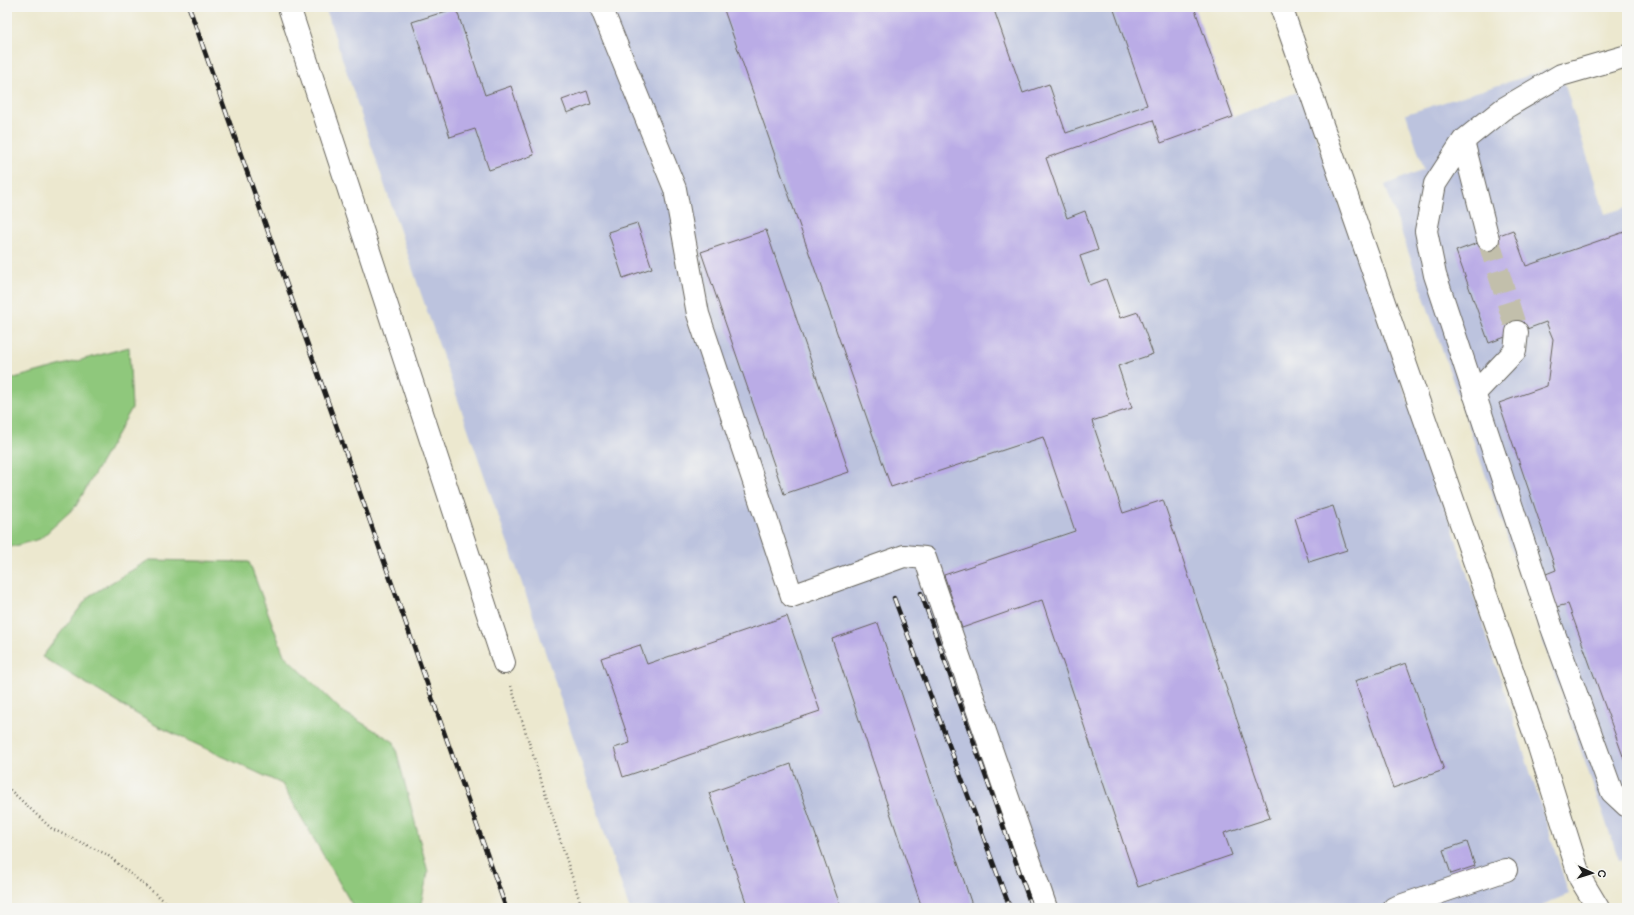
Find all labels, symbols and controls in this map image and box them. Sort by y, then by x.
north arrow [1572,853,1612,893]
text: С [1595,869,1608,878]

